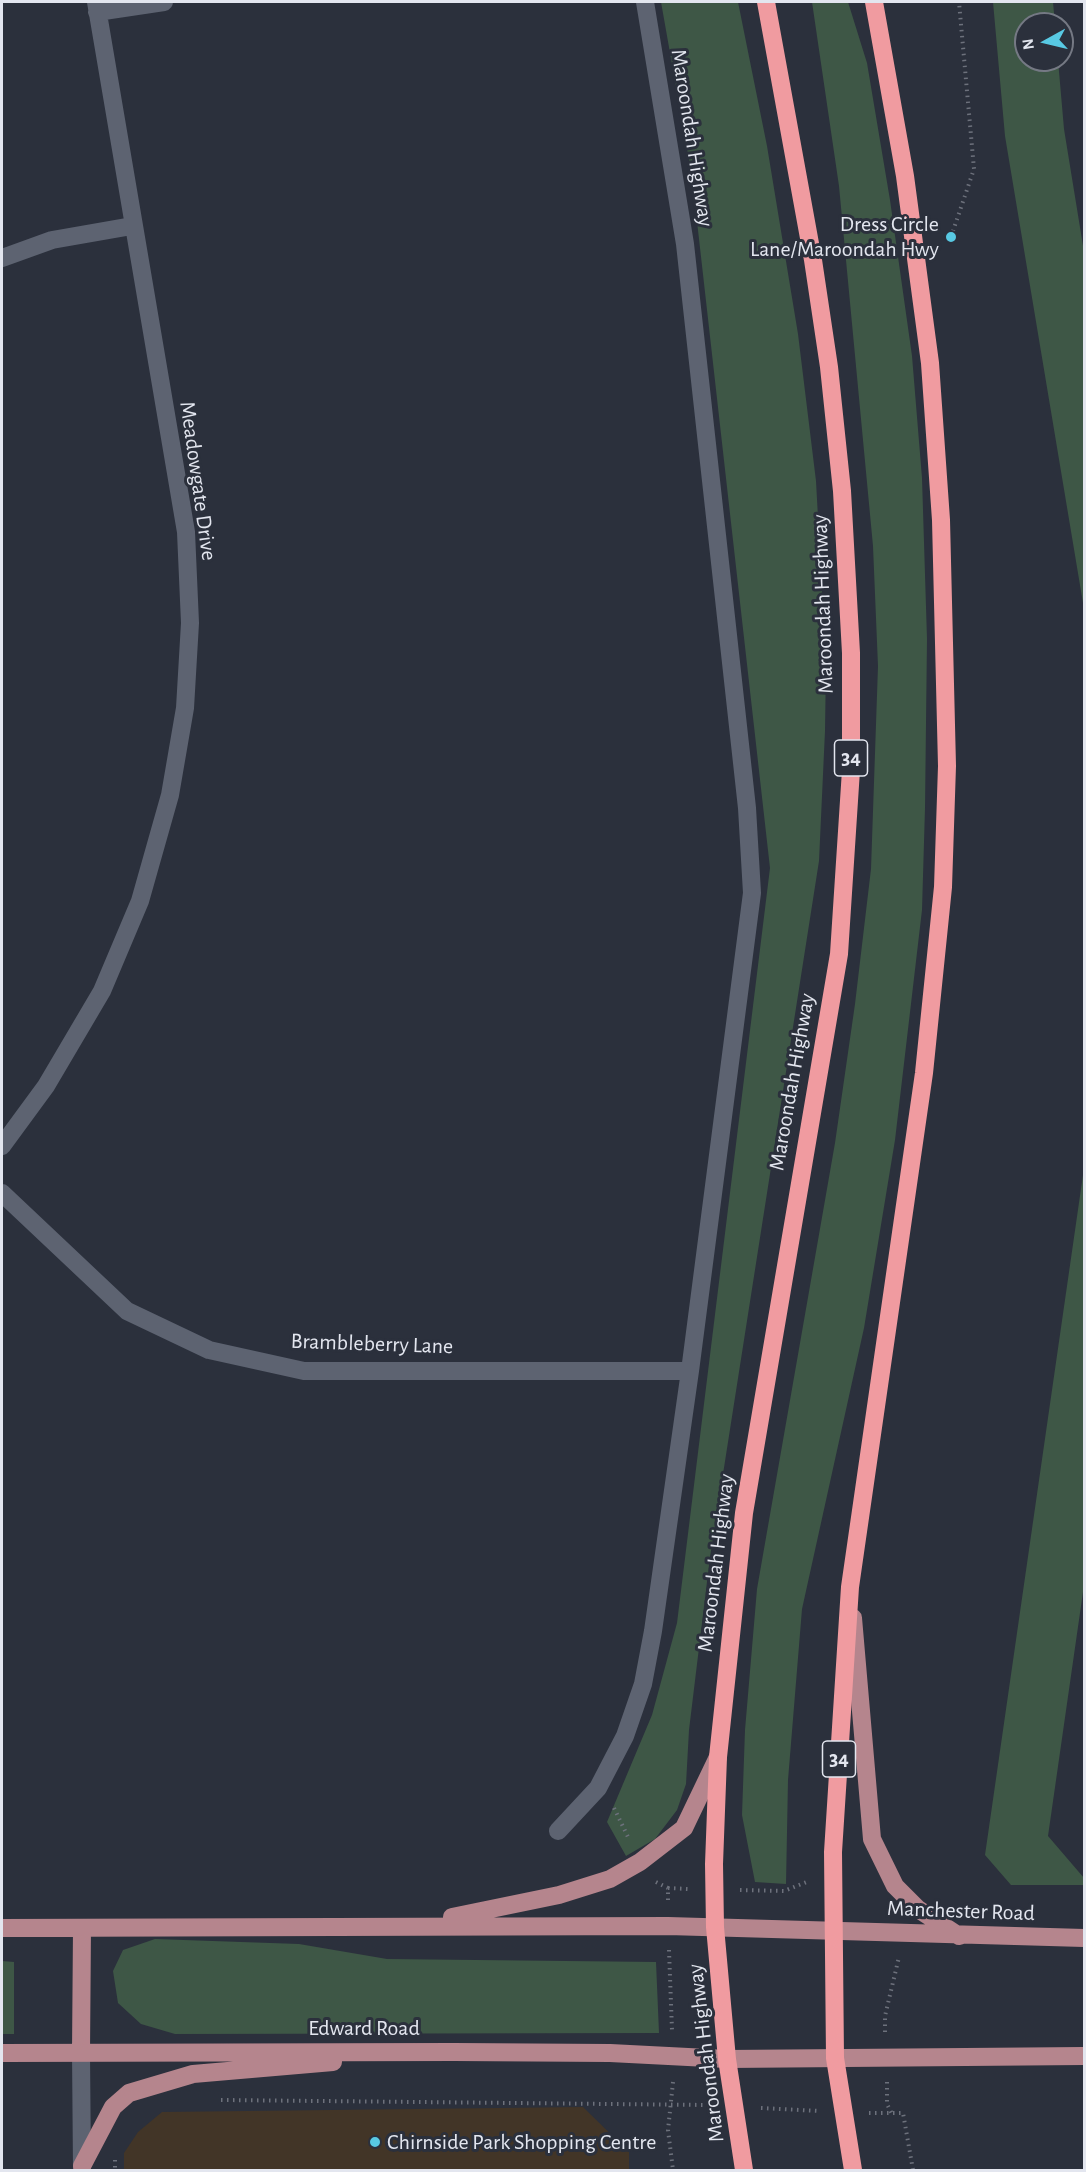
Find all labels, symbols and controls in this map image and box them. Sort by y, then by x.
north arrow [1014,12,1074,72]
text: N [1019,38,1037,51]
street label: Maroondah Highway [665,47,719,229]
place label: Dress Circle Lane/Maroondah Hwy [750,211,939,262]
marker: Dress Circle Lane/Maroondah Hwy [944,230,958,244]
street label: Meadowgate Drive [174,400,222,562]
street label: Maroondah Highway [807,514,839,694]
road number: 34 [834,740,868,776]
street label: Maroondah Highway [763,991,821,1173]
street label: Brambleberry Lane [290,1328,454,1360]
street label: Maroondah Highway [692,1472,740,1654]
road number: 34 [822,1741,856,1777]
street label: Manchester Road [887,1895,1035,1927]
street label: Maroondah Highway [682,1962,730,2144]
street label: Edward Road [308,2015,420,2041]
place label: Chirnside Park Shopping Centre [387,2129,656,2155]
marker: Chirnside Park Shopping Centre [368,2135,382,2149]

